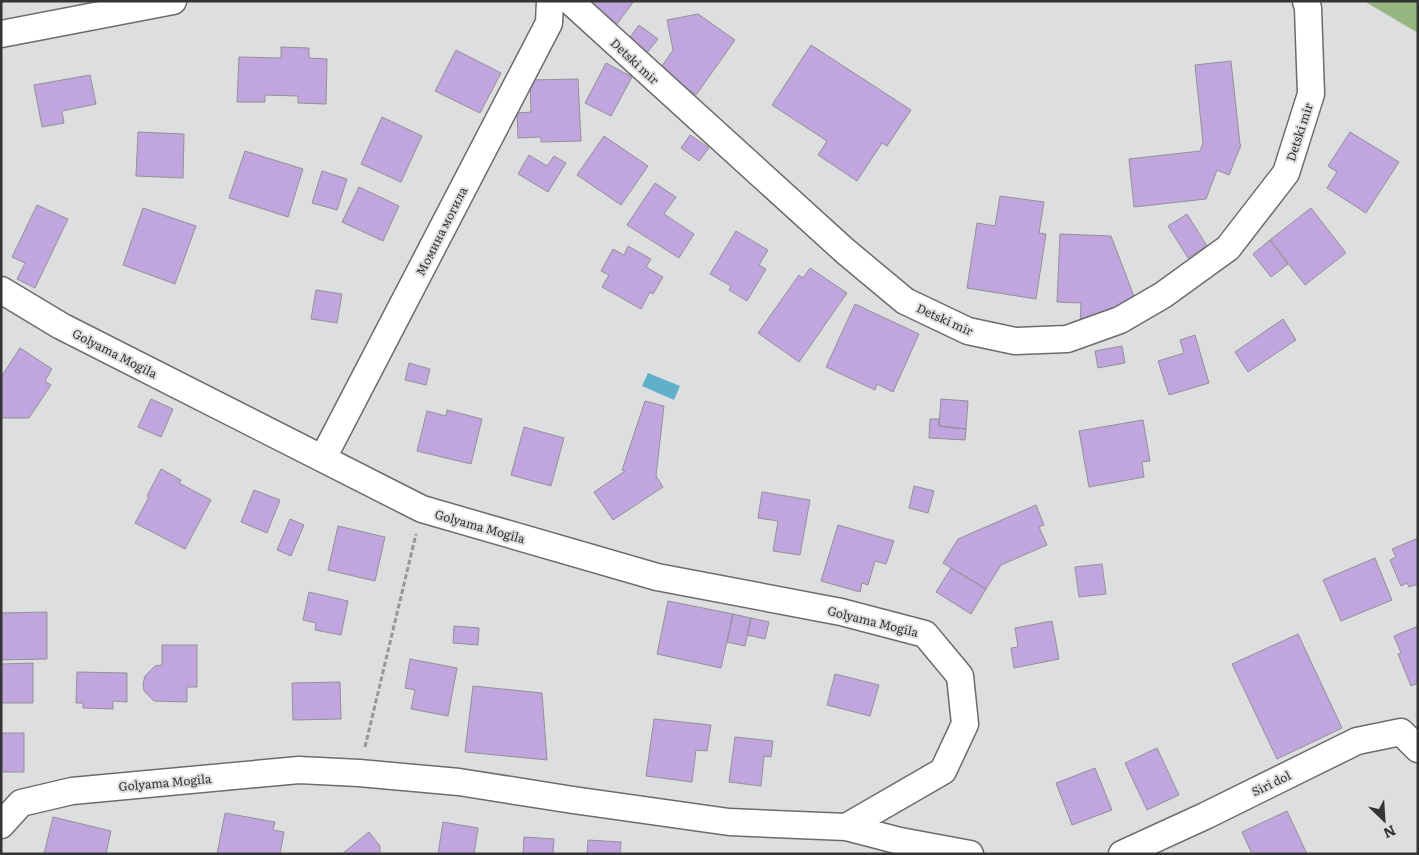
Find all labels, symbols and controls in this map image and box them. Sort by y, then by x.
street label: Detski mir [607,34,663,88]
street label: Detski mir [1281,100,1317,163]
street label: Момина могила [411,183,471,279]
street label: Detski mir [914,299,976,340]
street label: Golyama Mogila [69,324,161,382]
street label: Golyama Mogila [433,505,528,548]
street label: Golyama Mogila [826,601,921,641]
street label: Siri dol [1248,766,1294,800]
street label: Golyama Mogila [118,769,213,795]
north arrow [1359,795,1409,845]
text: N [1380,821,1399,844]

